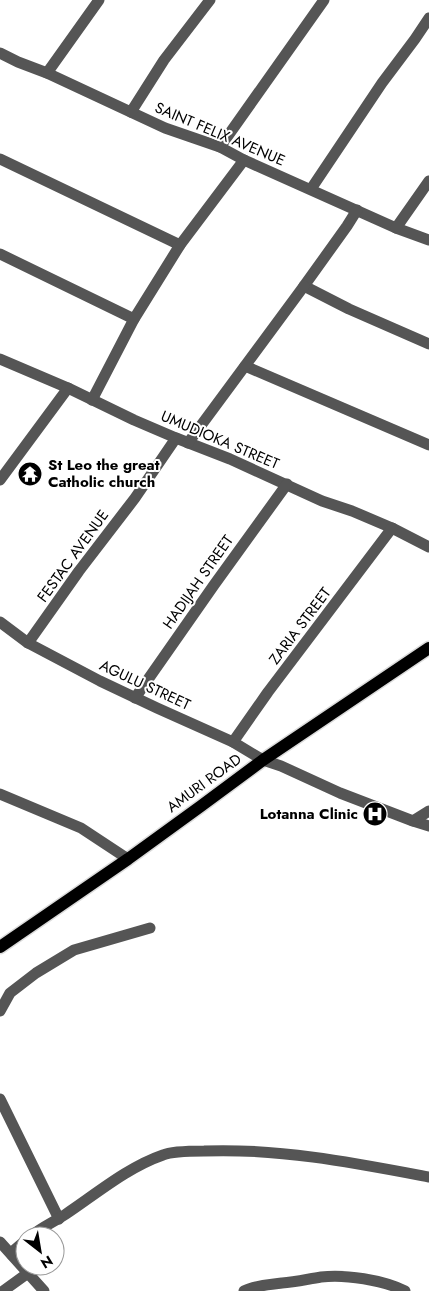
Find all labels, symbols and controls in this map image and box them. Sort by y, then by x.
street label: SAINT FELIX AVENUE [151,97,289,171]
street label: UMUDIOKA STREET [157,405,283,475]
place label: St Leo the great Catholic church [48,454,160,493]
temple icon: St Leo the great Catholic church [17,461,43,487]
street label: FESTAC AVENUE [32,505,114,607]
street label: HADIJAH STREET [157,530,239,633]
street label: ZARIA STREET [264,583,336,669]
street label: AGULU STREET [96,654,194,716]
street label: AMURI ROAD [162,748,246,818]
hospital icon: Lotanna Clinic [362,801,388,827]
place label: Lotanna Clinic [260,803,358,825]
north arrow [15,1226,65,1276]
text: N [37,1251,57,1274]

